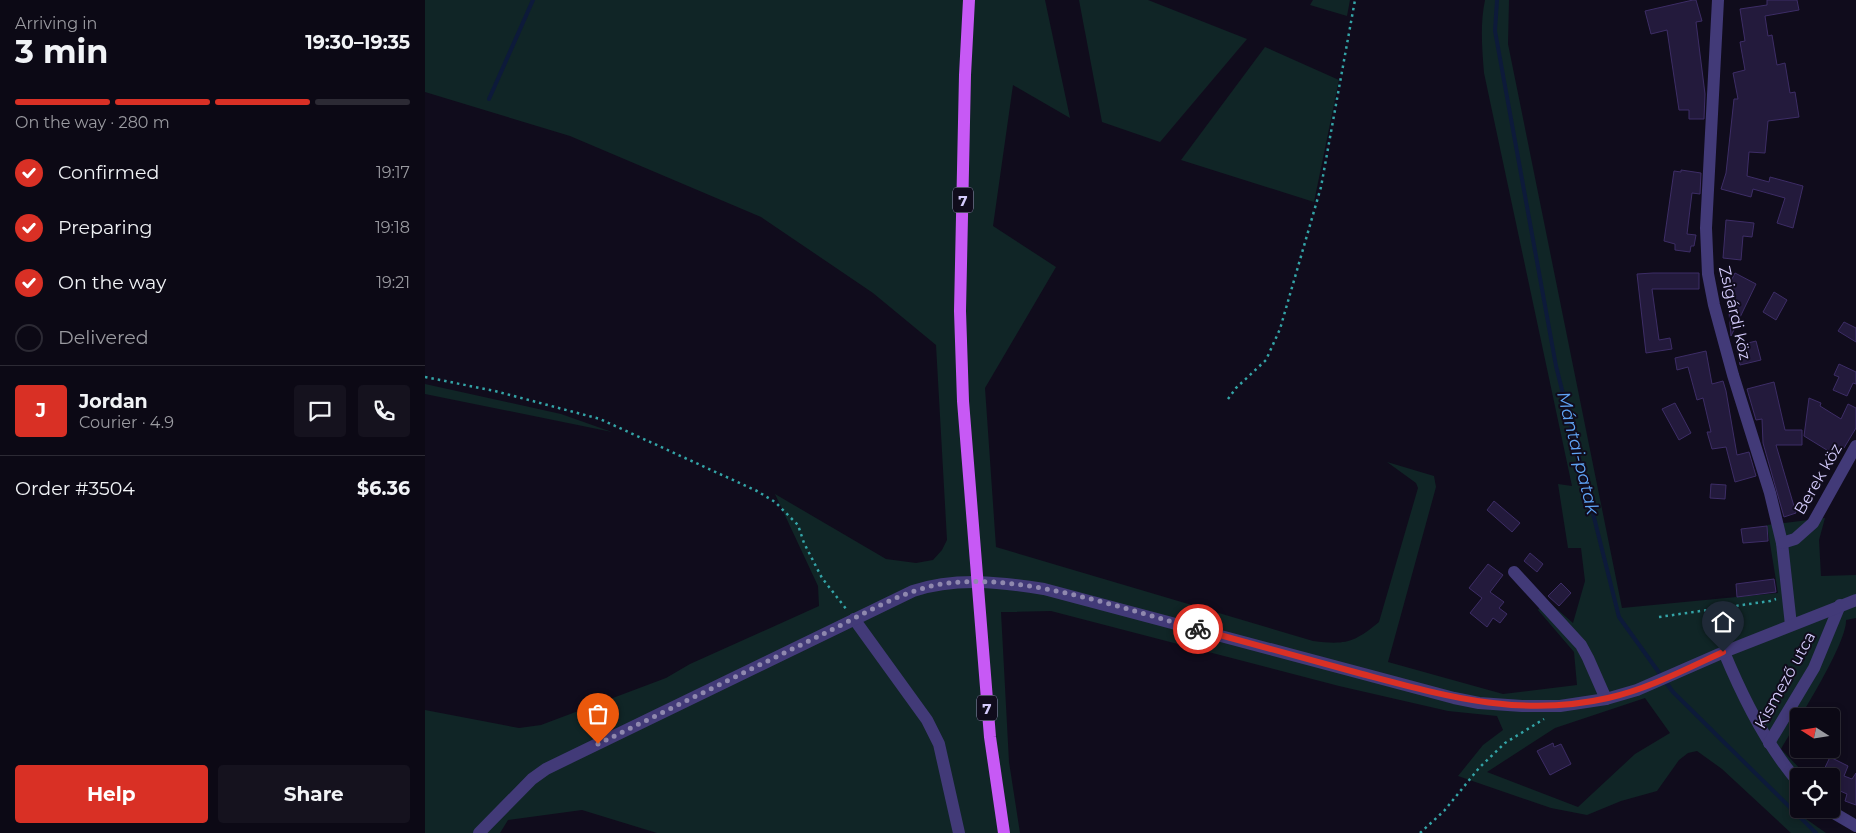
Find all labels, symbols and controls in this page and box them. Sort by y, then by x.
text: Arriving in [15,14,97,33]
text: 19:30–19:35 [305,31,410,54]
text: 3 min [15,32,108,71]
text: On the way · 280 m [15,113,170,132]
icon: check [15,159,43,187]
text: Confirmed [58,161,159,184]
text: 19:17 [376,163,410,182]
road number: 7 [953,188,973,212]
icon: check [15,214,43,242]
text: Preparing [58,216,153,239]
text: 19:18 [375,218,410,237]
street label: Zsigárdi köz [1715,264,1755,362]
icon: check [15,269,43,297]
text: On the way [58,271,166,294]
text: 19:21 [376,273,410,292]
text: Delivered [58,326,149,349]
button: chat [294,385,346,437]
button: phone [358,385,410,437]
water label: Mántai-patak [1552,389,1604,518]
text: Jordan [79,390,148,413]
text: J [36,399,46,422]
text: Courier · 4.9 [79,413,174,432]
street label: Berek köz [1790,440,1846,518]
text: Order #3504 [15,477,135,500]
text: $6.36 [357,477,410,500]
pin [1702,601,1744,652]
courier [1173,604,1223,654]
icon: home [1709,608,1737,636]
icon: bike [1184,615,1212,643]
street label: Kismező utca [1751,628,1819,732]
pin [577,693,619,744]
road number: 7 [977,696,997,720]
icon: bag [584,700,612,728]
north arrow [1790,708,1840,758]
map controls [1790,708,1840,818]
button: Help [15,765,208,823]
button: Share [218,765,410,823]
button: locate [1790,768,1840,818]

